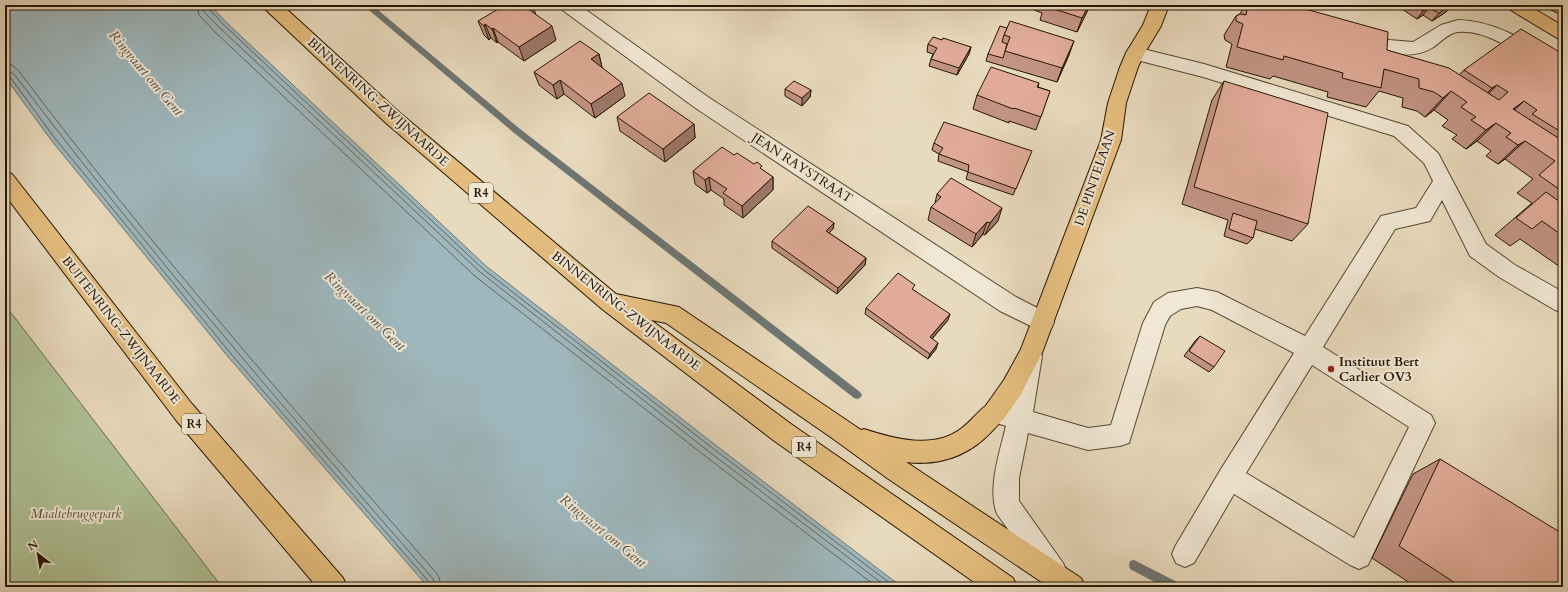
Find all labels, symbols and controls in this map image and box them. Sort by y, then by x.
water label: Ringvaart om Gent [105,26,188,121]
street label: BINNENRING-ZWIJNAARDE [303,33,453,171]
street label: JEAN RAYSTRAAT [746,127,856,208]
street label: DE PINTELAAN [1070,128,1120,228]
road number: R4 [469,183,493,203]
street label: BINNENRING-ZWIJNAARDE [548,247,704,375]
street label: BUITENRING-ZWIJNAARDE [58,252,184,408]
water label: Ringvaart om Gent [320,267,411,355]
place label: Instituut Bert Carlier OV3 [1339,353,1419,386]
marker: Instituut Bert Carlier OV3 [1326,364,1336,374]
road number: R4 [182,414,206,434]
road number: R4 [792,437,816,457]
water label: Ringvaart om Gent [556,490,651,572]
park label: Maaltebruggepark [30,505,122,523]
north arrow [18,534,58,574]
text: N [25,537,41,555]

